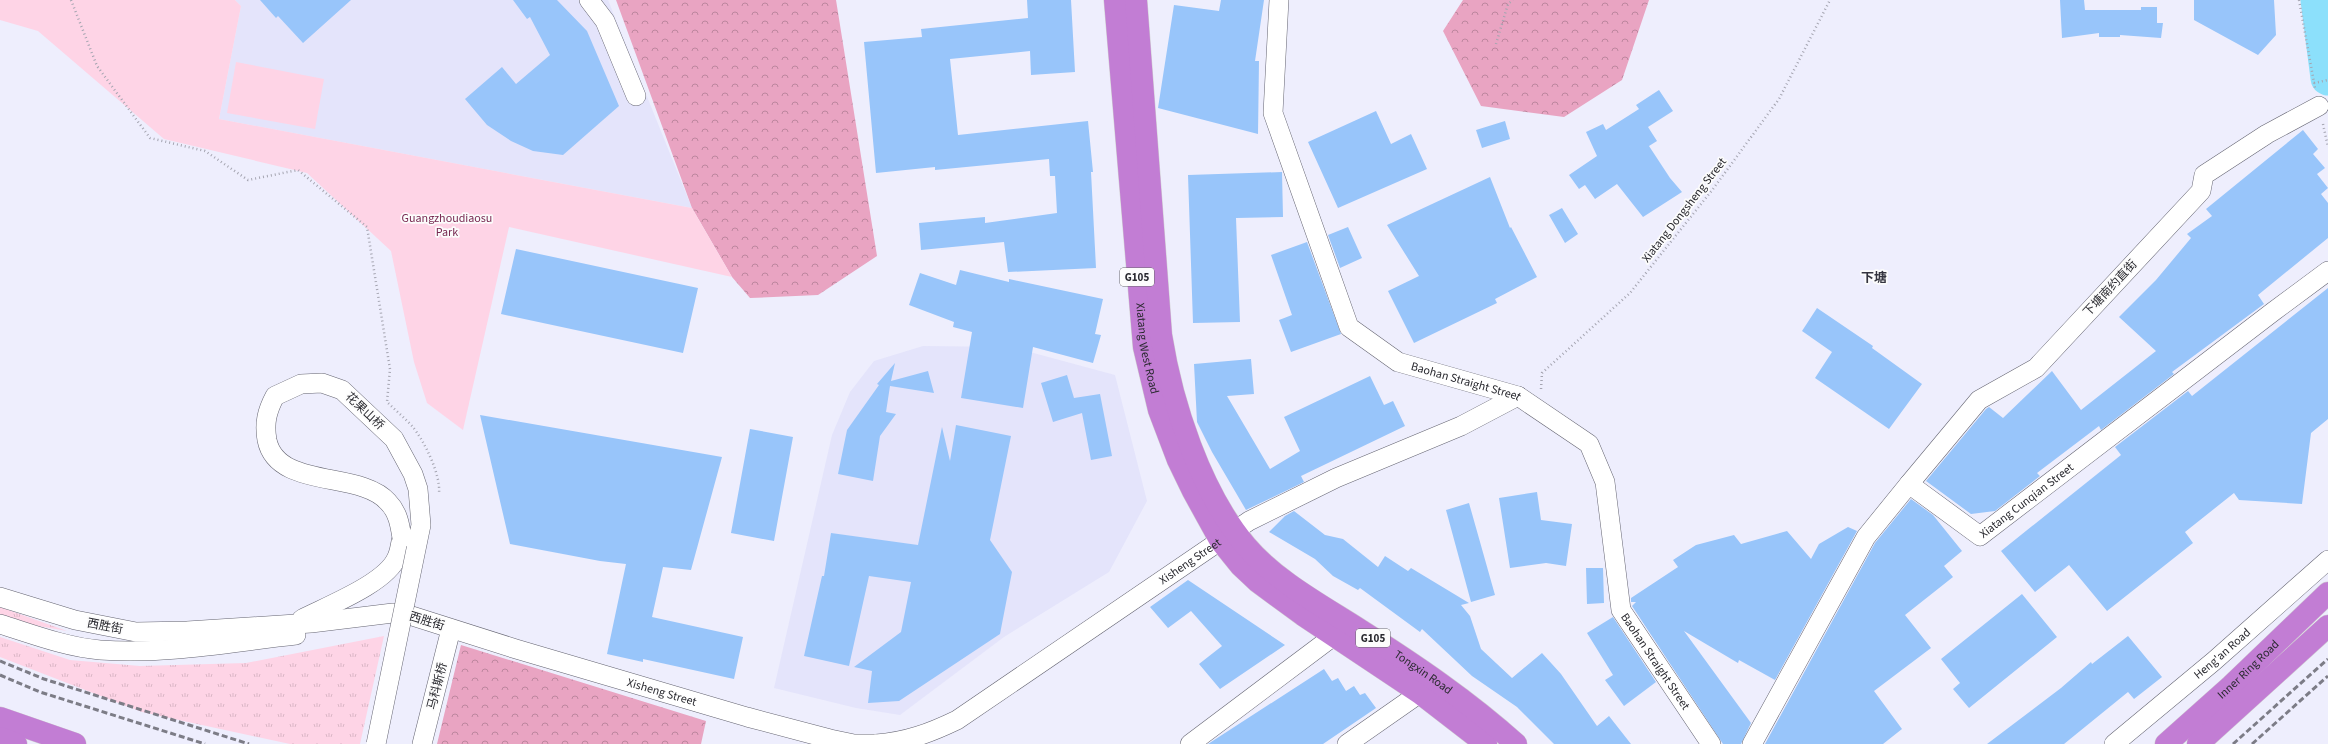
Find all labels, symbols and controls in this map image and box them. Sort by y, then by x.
street label: Xiatang Dongsheng Street [1638,154,1731,266]
park label: Guangzhoudiaosu Park [402,210,492,241]
street label: 下塘南约直街 [2080,256,2141,320]
road number: G105 [1120,268,1154,286]
district label: 下塘 [1861,269,1887,287]
street label: Xiatang West Road [1131,302,1163,396]
street label: Baohan Straight Street [1409,358,1525,405]
street label: 花果山桥 [341,389,388,434]
street label: Xiatang Cunqian Street [1976,459,2077,542]
street label: Xisheng Street [1156,534,1225,589]
street label: 西胜街 [407,608,447,635]
street label: Baohan Straight Street [1616,610,1694,713]
street label: 西胜街 [86,615,124,638]
street label: Heng'an Road [2190,624,2255,683]
road number: G105 [1356,629,1390,647]
street label: Inner Ring Road [2214,636,2283,703]
street label: Tongxin Road [1390,646,1456,699]
street label: 马科斯桥 [423,661,452,711]
street label: Xisheng Street [625,674,699,711]

